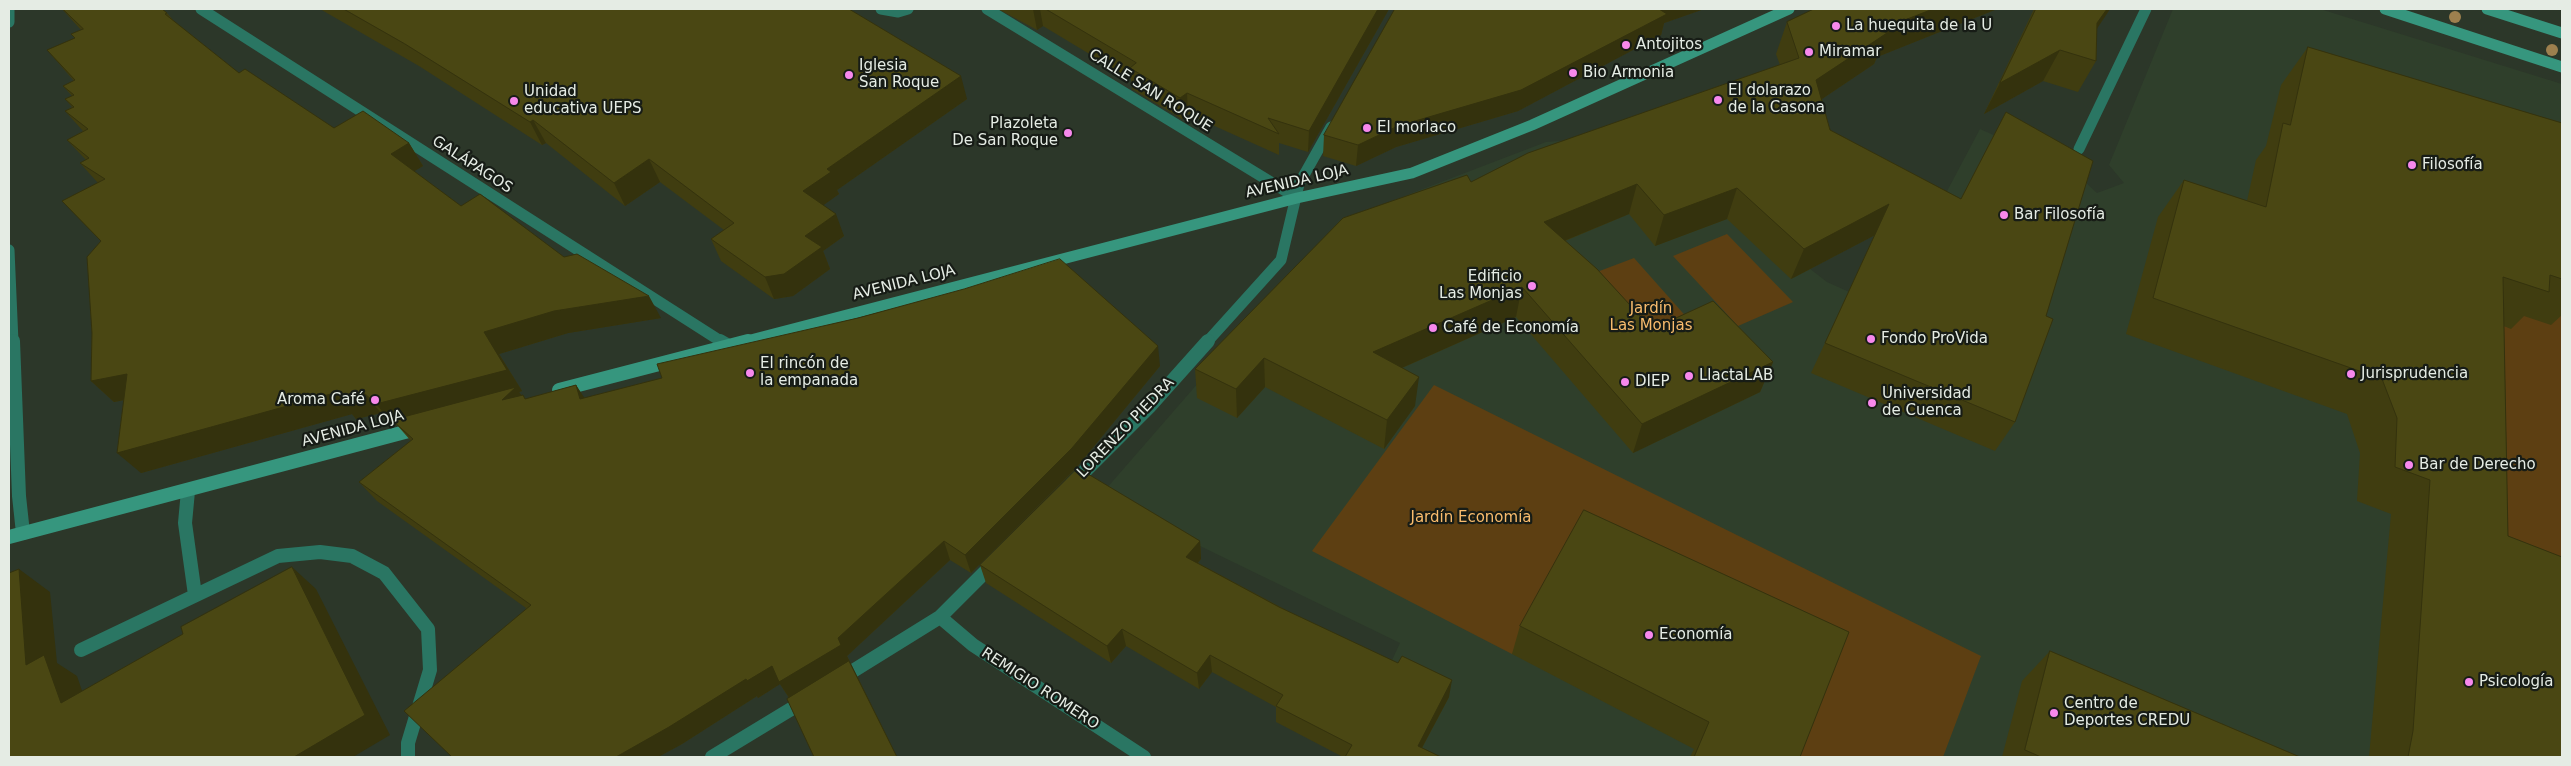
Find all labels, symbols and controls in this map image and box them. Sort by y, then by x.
place label: La huequita de la U [1846,17,1992,35]
marker: La huequita de la U [1830,20,1842,32]
place label: Antojitos [1636,36,1702,54]
marker: Antojitos [1620,39,1632,51]
place label: Miramar [1819,43,1881,61]
street label: CALLE SAN ROQUE [1085,46,1215,136]
marker: Miramar [1803,46,1815,58]
place label: Iglesia San Roque [859,57,939,92]
place label: Bio Armonia [1583,64,1674,82]
marker: Bio Armonia [1567,67,1579,79]
marker: Iglesia San Roque [843,69,855,81]
place label: El dolarazo de la Casona [1728,82,1825,117]
place label: Unidad educativa UEPS [524,83,642,118]
marker: El dolarazo de la Casona [1712,94,1724,106]
marker: Unidad educativa UEPS [508,95,520,107]
place label: Plazoleta De San Roque [952,115,1058,150]
place label: El morlaco [1377,119,1456,137]
marker: El morlaco [1361,122,1373,134]
marker: Plazoleta De San Roque [1062,127,1074,139]
street label: GALÁPAGOS [429,132,515,198]
place label: Filosofía [2422,156,2483,174]
marker: Filosofía [2406,159,2418,171]
street label: AVENIDA LOJA [1244,161,1350,203]
place label: Bar Filosofía [2014,206,2105,224]
marker: Bar Filosofía [1998,209,2010,221]
street label: AVENIDA LOJA [851,262,957,304]
place label: Edificio Las Monjas [1439,268,1522,303]
marker: Edificio Las Monjas [1526,280,1538,292]
park label: Jardín Las Monjas [1610,300,1692,335]
place label: Café de Economía [1443,319,1579,337]
marker: Café de Economía [1427,322,1439,334]
place label: Fondo ProVida [1881,330,1988,348]
marker: Fondo ProVida [1865,333,1877,345]
place label: El rincón de la empanada [760,355,858,390]
place label: Jurisprudencia [2361,365,2468,383]
marker: El rincón de la empanada [744,367,756,379]
place label: LlactaLAB [1699,367,1773,385]
marker: Jurisprudencia [2345,368,2357,380]
marker: LlactaLAB [1683,370,1695,382]
place label: DIEP [1635,373,1669,391]
street label: LORENZO PIEDRA [1074,374,1178,482]
marker: DIEP [1619,376,1631,388]
place label: Universidad de Cuenca [1882,385,1971,420]
place label: Aroma Café [277,391,365,409]
marker: Aroma Café [369,394,381,406]
marker: Universidad de Cuenca [1866,397,1878,409]
street label: AVENIDA LOJA [300,407,406,451]
place label: Bar de Derecho [2419,456,2536,474]
marker: Bar de Derecho [2403,459,2415,471]
park label: Jardín Economía [1410,509,1532,527]
place label: Economía [1659,626,1733,644]
marker: Economía [1643,629,1655,641]
street label: REMIGIO ROMERO [978,644,1102,734]
place label: Psicología [2479,673,2553,691]
marker: Psicología [2463,676,2475,688]
place label: Centro de Deportes CREDU [2064,695,2190,730]
marker: Centro de Deportes CREDU [2048,707,2060,719]

